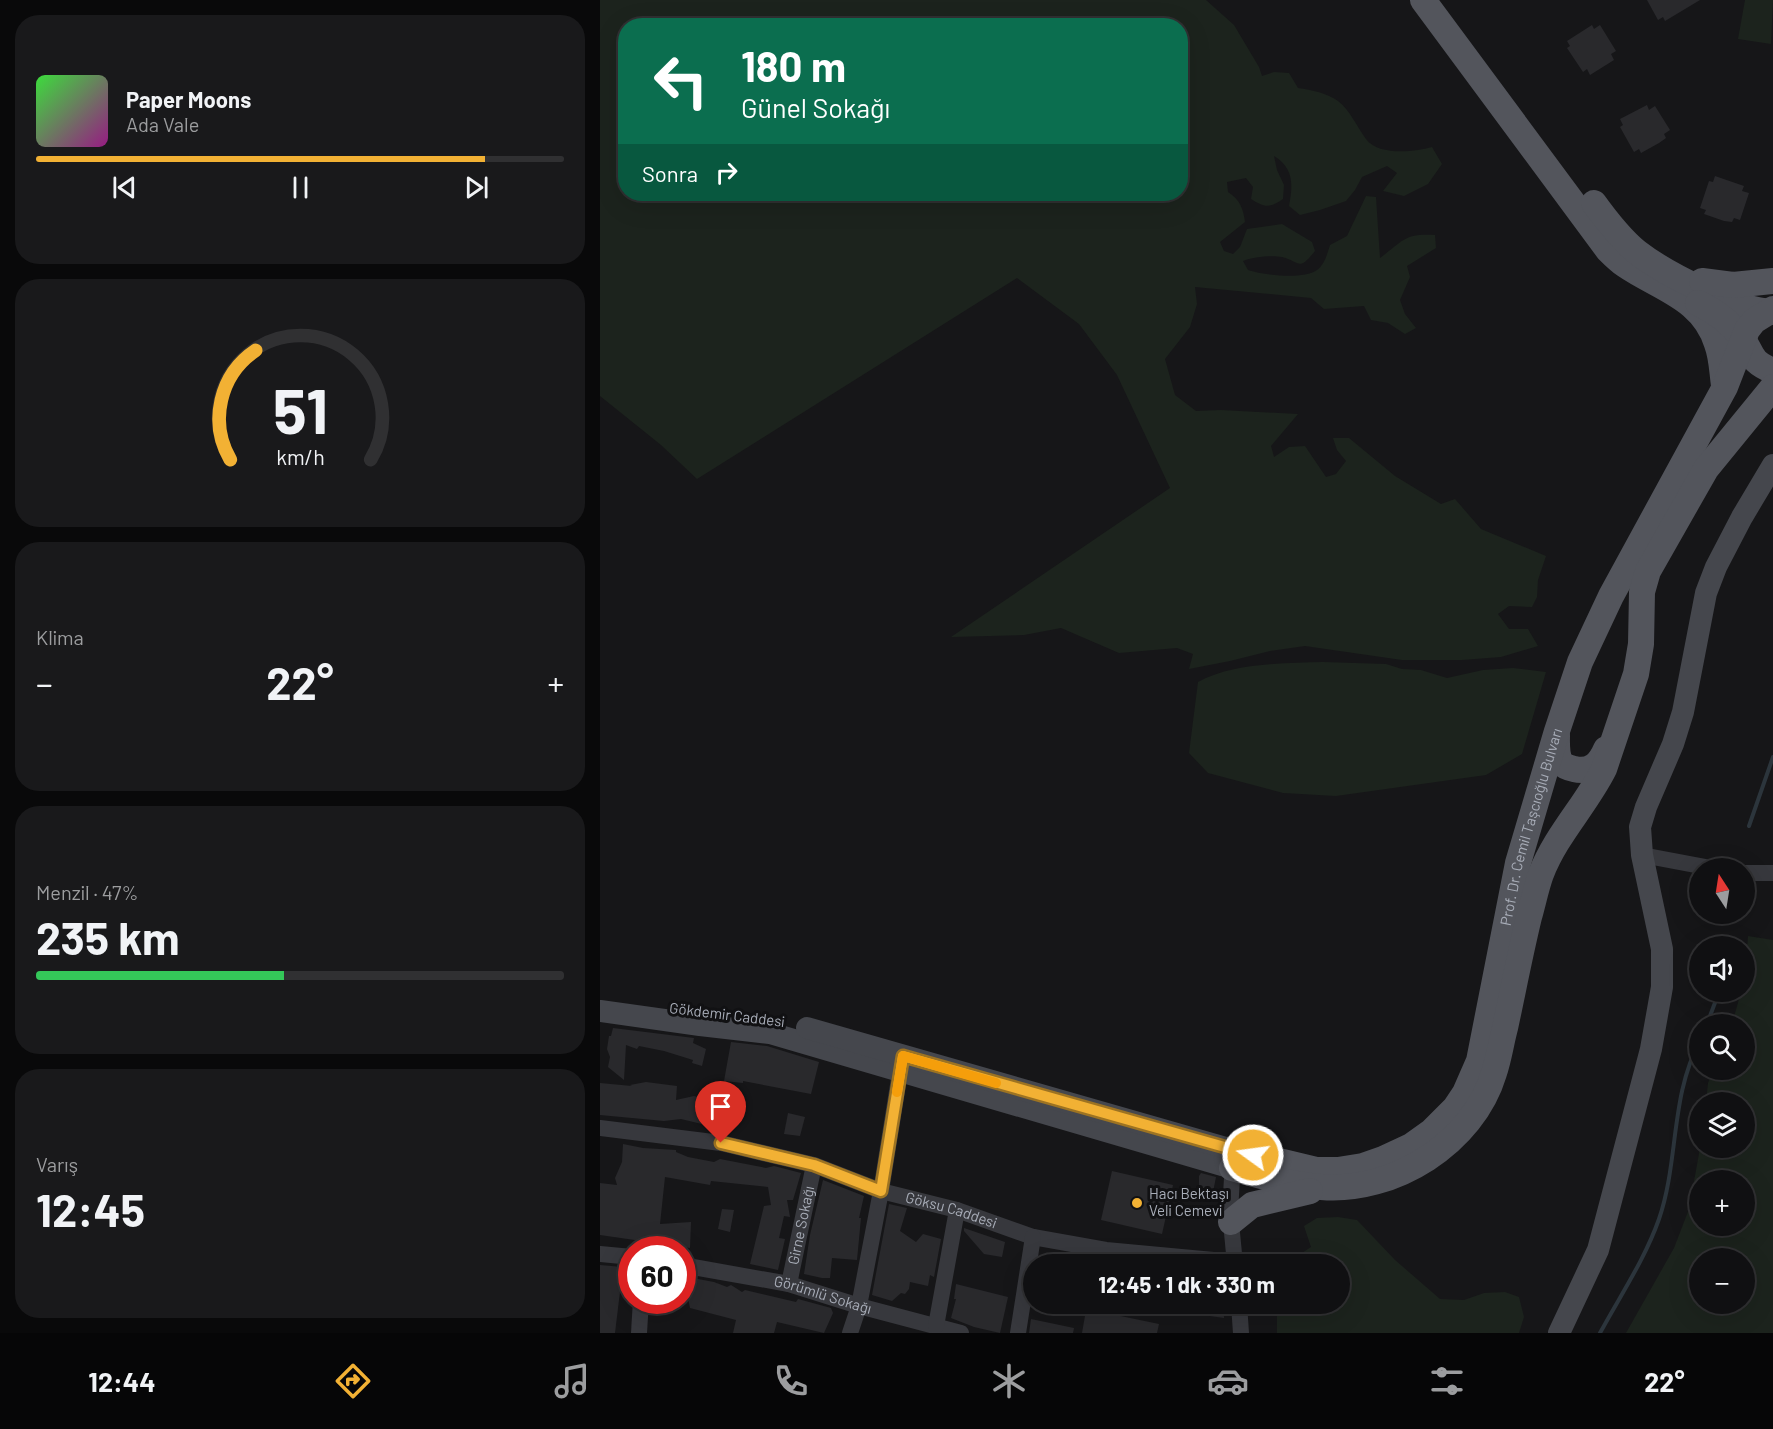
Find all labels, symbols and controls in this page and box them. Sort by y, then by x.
text: 180 m [741,40,846,90]
icon: left [642,42,720,120]
text: Paper Moons [126,86,251,112]
text: Günel Sokağı [741,91,890,123]
text: Ada Vale [126,112,199,136]
icon: right [710,156,743,189]
text: Sonra [642,160,698,186]
icon: previous [108,171,141,204]
icon: pause [284,171,317,204]
icon: next [460,171,493,204]
text: 51 [272,372,328,446]
text: km/h [276,444,324,469]
text: Klima [36,625,84,649]
text: 22° [266,655,334,709]
text: − [36,663,53,703]
text: + [547,663,564,703]
street label: Prof. Dr. Cemil Taşcıoğlu Bulvarı [1496,726,1565,927]
north arrow [1689,858,1755,924]
map controls [1689,858,1755,1314]
text: Menzil · 47% [36,880,139,904]
text: 235 km [36,910,180,964]
button: sound [1689,936,1755,1002]
street label: Gökdemir Caddesi [668,998,786,1030]
button: search [1689,1014,1755,1080]
pin [695,1081,746,1143]
icon: arrive [704,1090,737,1123]
button: layers [1689,1092,1755,1158]
position arrow [1221,1123,1285,1187]
text: Varış [36,1152,78,1176]
button: + [1689,1170,1755,1236]
text: 12:45 [36,1182,145,1236]
street label: Girne Sokağı [783,1184,817,1266]
place label: Hacı Bektaşı Veli Cemevi [1149,1184,1229,1219]
street label: Göksu Caddesi [904,1187,999,1231]
marker: Hacı Bektaşı Veli Cemevi [1130,1196,1144,1210]
speed limit sign: 60 [618,1236,696,1314]
button: − [1689,1248,1755,1314]
text: 12:45 · 1 dk · 330 m [1098,1271,1275,1297]
street label: Görümlü Sokağı [773,1272,874,1317]
icon: directions [332,1360,374,1402]
icon: music [551,1360,593,1402]
icon: phone [770,1360,812,1402]
icon: climate [988,1360,1030,1402]
icon: car [1207,1360,1249,1402]
icon: filters [1426,1360,1468,1402]
text: 12:44 [88,1365,156,1397]
text: 22° [1644,1365,1685,1397]

